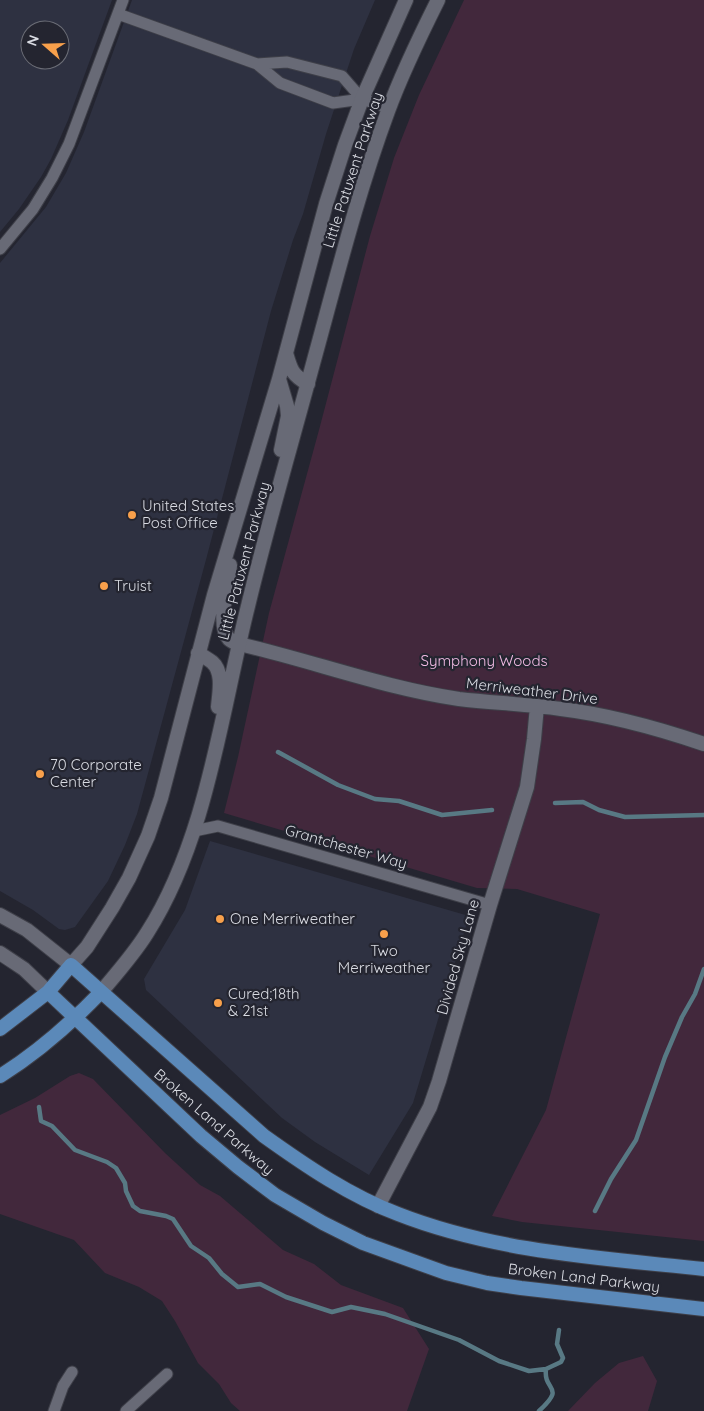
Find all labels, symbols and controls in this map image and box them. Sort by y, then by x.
north arrow [20,20,70,70]
text: N [23,33,43,48]
street label: Little Patuxent Parkway [318,89,387,250]
street label: Little Patuxent Parkway [213,480,274,642]
place label: United States Post Office [142,496,234,532]
marker: United States Post Office [126,509,138,521]
place label: Truist [114,576,152,595]
marker: Truist [98,580,110,592]
park label: Symphony Woods [420,651,548,670]
street label: Merriweather Drive [465,673,599,708]
place label: 70 Corporate Center [50,755,142,791]
marker: 70 Corporate Center [34,768,46,780]
street label: Grantchester Way [283,820,409,873]
street label: Divided Sky Lane [432,897,483,1017]
place label: One Merriweather [230,909,355,928]
marker: One Merriweather [214,913,226,925]
marker: Two Merriweather [378,928,390,940]
place label: Two Merriweather [338,941,430,977]
place label: Cured;18th & 21st [228,984,300,1020]
marker: Cured;18th & 21st [212,997,224,1009]
street label: Broken Land Parkway [150,1064,278,1179]
street label: Broken Land Parkway [507,1259,661,1296]

